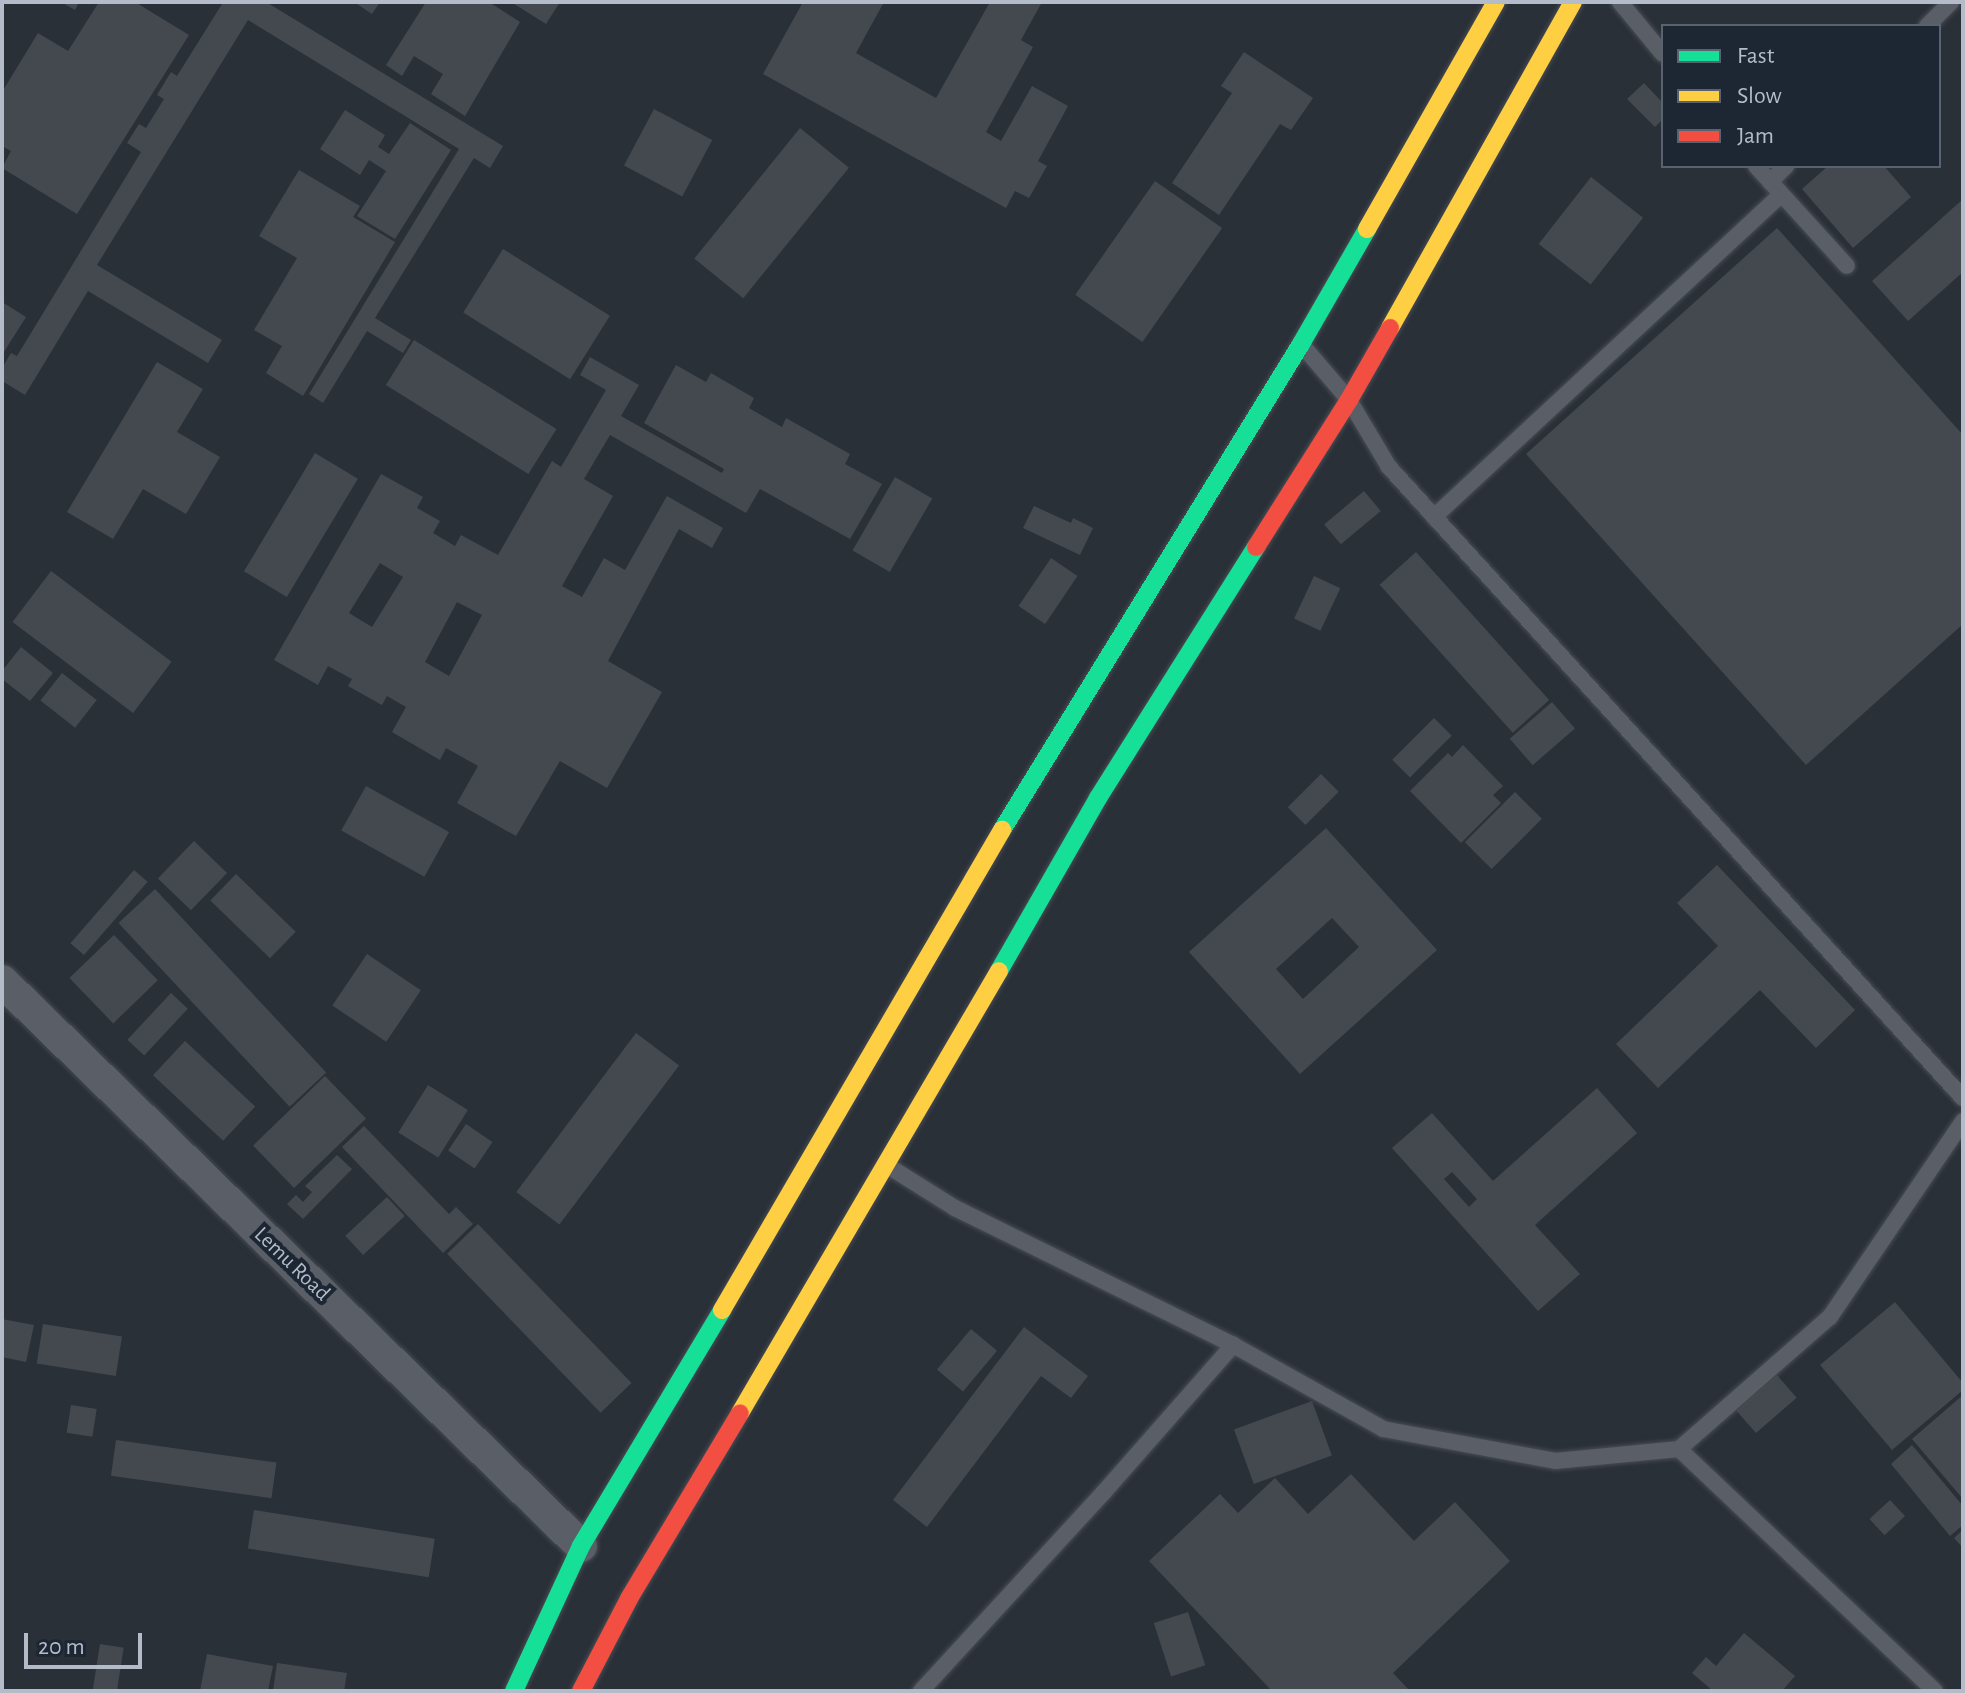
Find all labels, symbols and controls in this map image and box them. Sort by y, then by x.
legend [1661,24,1941,168]
text: Fast [1737,44,1774,68]
text: Slow [1737,84,1782,108]
text: Jam [1737,124,1774,148]
street label: Lemu Road [249,1221,335,1307]
scale bar [28,1617,146,1667]
text: 20 m [38,1635,85,1659]

